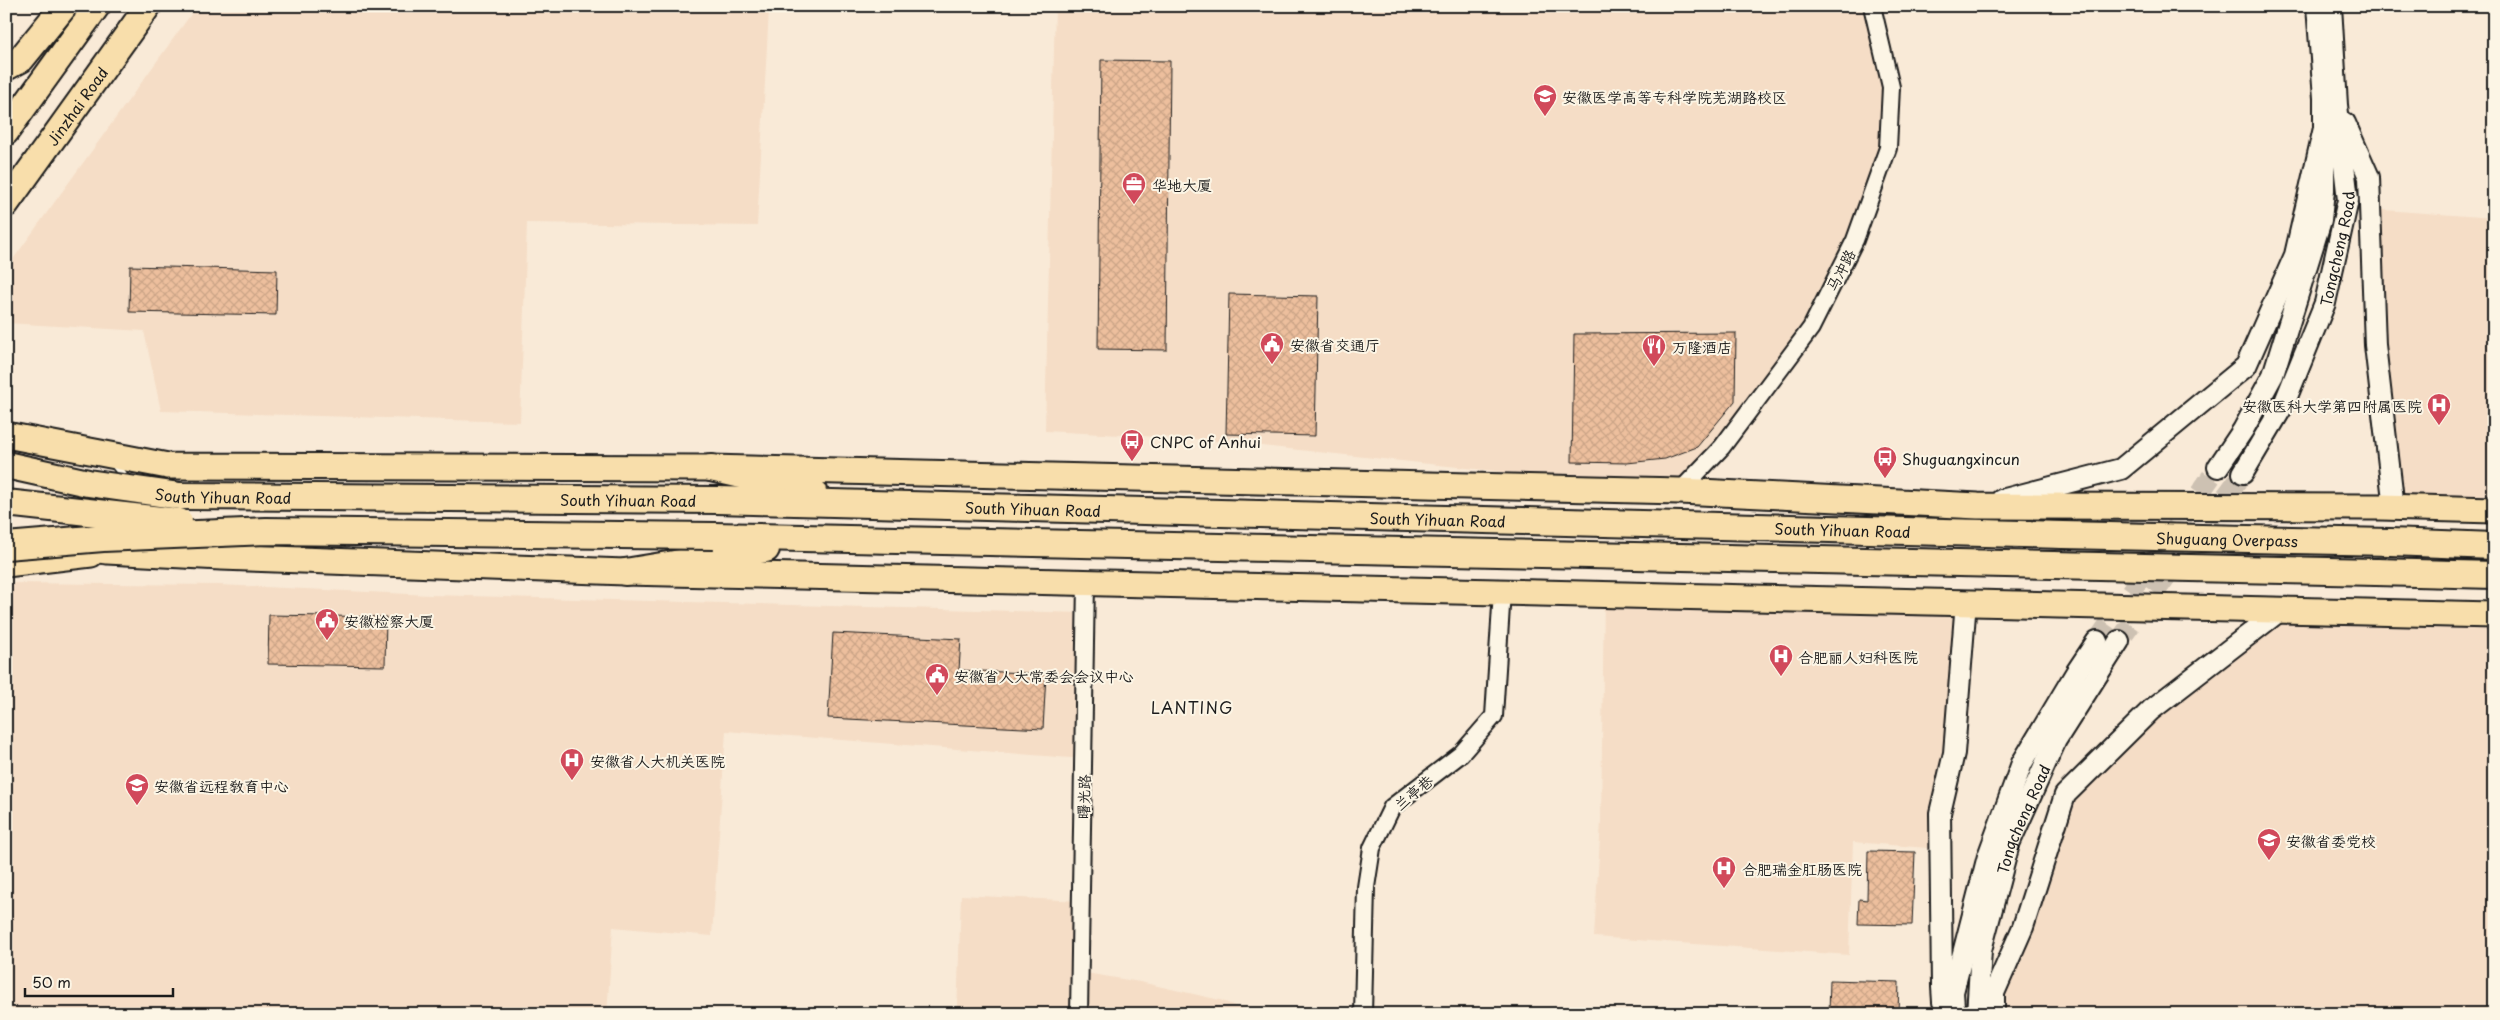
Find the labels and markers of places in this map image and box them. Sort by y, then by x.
school or university icon: 安徽医学高等专科学院芜湖路校区 [1532,83,1558,117]
place label: 安徽医学高等专科学院芜湖路校区 [1562,85,1787,108]
office icon: 华地大厦 [1121,171,1147,205]
place label: 华地大厦 [1152,173,1212,196]
public building icon: 安徽省交通厅 [1259,331,1285,365]
place label: 安徽省交通厅 [1290,333,1380,356]
restaurant icon: 万隆酒店 [1641,333,1667,367]
place label: 万隆酒店 [1672,335,1732,358]
hospital icon: 安徽医科大学第四附属医院 [2426,392,2452,426]
place label: 安徽医科大学第四附属医院 [2242,394,2422,417]
bus stop icon: CNPC of Anhui [1119,428,1145,462]
place label: CNPC of Anhui [1150,430,1261,453]
bus stop icon: Shuguangxincun [1872,445,1898,479]
place label: Shuguangxincun [1902,447,2020,470]
public building icon: 安徽检察大厦 [314,607,340,641]
place label: 安徽检察大厦 [344,609,434,632]
hospital icon: 合肥丽人妇科医院 [1768,643,1794,677]
place label: 合肥丽人妇科医院 [1798,645,1918,668]
public building icon: 安徽省人大常委会会议中心 [924,662,950,696]
place label: 安徽省人大常委会会议中心 [954,664,1134,687]
hospital icon: 安徽省人大机关医院 [559,747,585,781]
place label: 安徽省人大机关医院 [590,749,725,772]
school or university icon: 安徽省远程教育中心 [124,772,150,806]
place label: 安徽省远程教育中心 [154,774,289,797]
school or university icon: 安徽省委党校 [2256,827,2282,861]
place label: 安徽省委党校 [2286,829,2376,852]
hospital icon: 合肥瑞金肛肠医院 [1711,855,1737,889]
place label: 合肥瑞金肛肠医院 [1742,857,1862,880]

